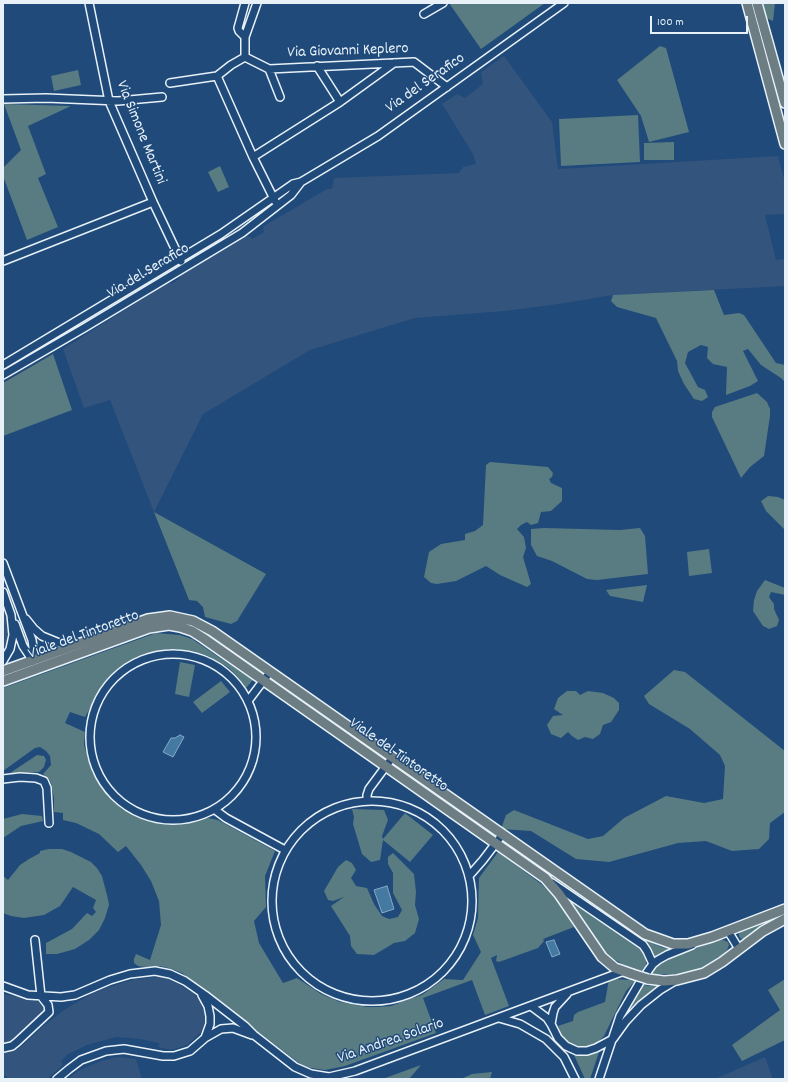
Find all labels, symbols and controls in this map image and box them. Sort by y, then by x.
scale bar [652,8,750,34]
text: 100 m [657,14,684,31]
street label: Via Giovanni Keplero [287,40,409,64]
street label: Via del Serafico [383,50,469,118]
street label: Via Simone Martini [111,78,169,188]
street label: Via del Serafico [105,240,193,304]
street label: Viale del Tintoretto [26,607,142,665]
street label: Viale del Tintoretto [345,715,451,797]
street label: Via Andrea Solario [335,1015,447,1069]

